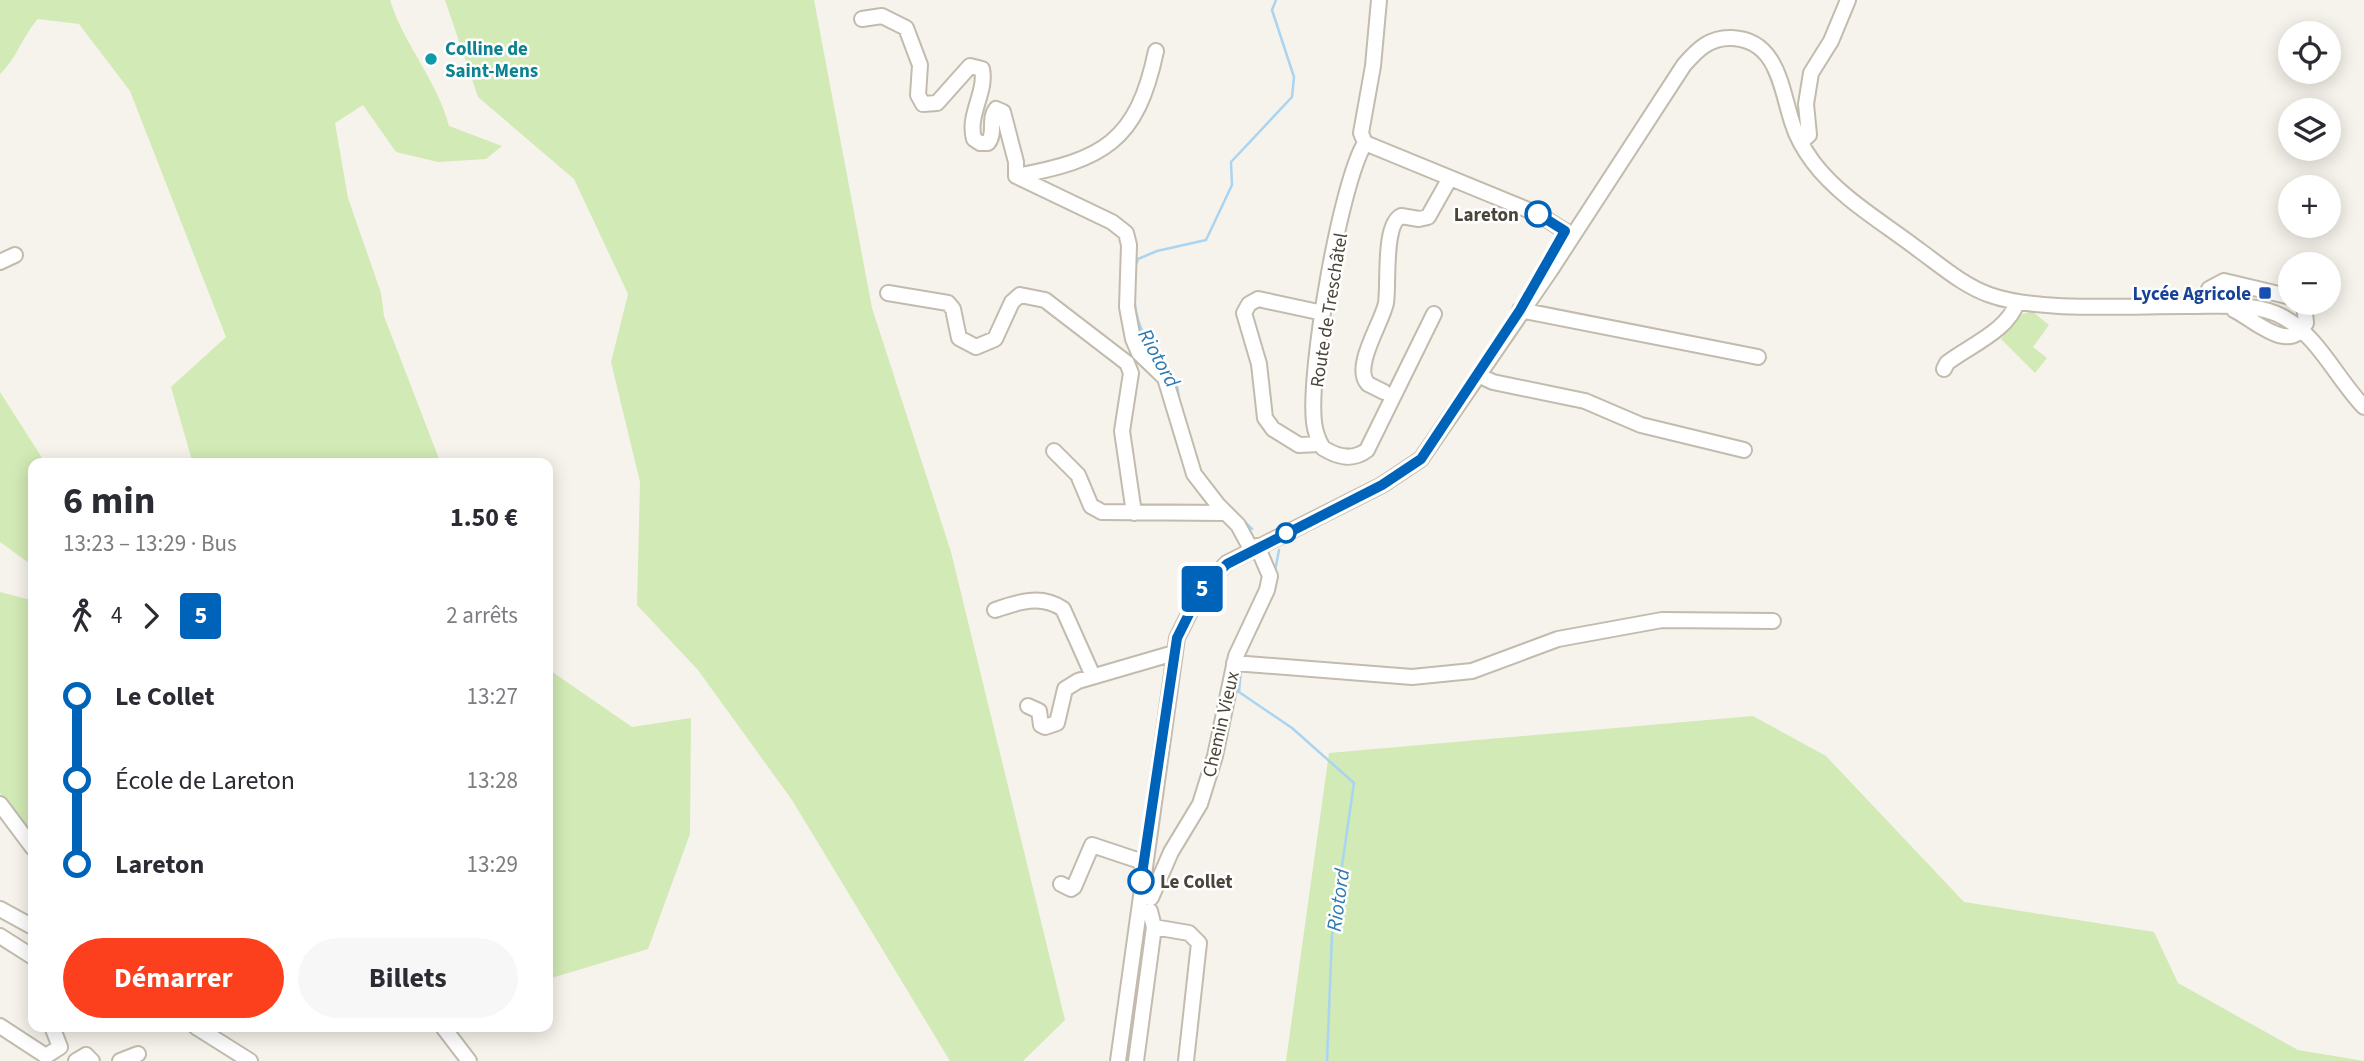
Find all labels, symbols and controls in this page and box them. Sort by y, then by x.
map controls [2278,21,2341,315]
button: locate [2278,21,2341,84]
place label: Colline de Saint-Mens [445,36,538,85]
marker: Colline de Saint-Mens [423,51,439,67]
button: layers [2278,98,2341,161]
button: + [2278,175,2341,238]
marker: Lareton [1525,201,1551,227]
place label: Lareton [1454,202,1519,229]
street label: Route de Treschâtel [1304,231,1355,390]
button: − [2278,252,2341,315]
place label: Lycée Agricole [2133,281,2251,308]
marker: Lycée Agricole [2257,285,2273,301]
water label: Riotord [1131,323,1188,393]
text: 6 min [63,474,155,528]
text: 1.50 € [450,499,518,536]
unlabelled marker [1276,523,1296,543]
text: 13:23 – 13:29 · Bus [63,527,237,560]
line badge: 5 [1179,566,1225,612]
text: 5 [1196,571,1208,606]
icon: walk [63,597,101,635]
icon: forward [132,597,170,635]
text: 5 [194,598,207,633]
text: 4 [111,599,122,632]
text: 2 arrêts [446,599,518,632]
street label: Chemin Vieux [1196,668,1247,780]
text: Le Collet [115,678,214,715]
text: 13:27 [467,680,518,713]
text: École de Lareton [115,762,295,799]
text: 13:28 [467,764,518,797]
text: Lareton [115,846,204,883]
text: 13:29 [467,848,518,881]
water label: Riotord [1319,866,1357,933]
marker: Le Collet [1128,868,1154,894]
place label: Le Collet [1160,869,1233,896]
button: Démarrer [63,938,284,1018]
button: Billets [298,938,518,1018]

